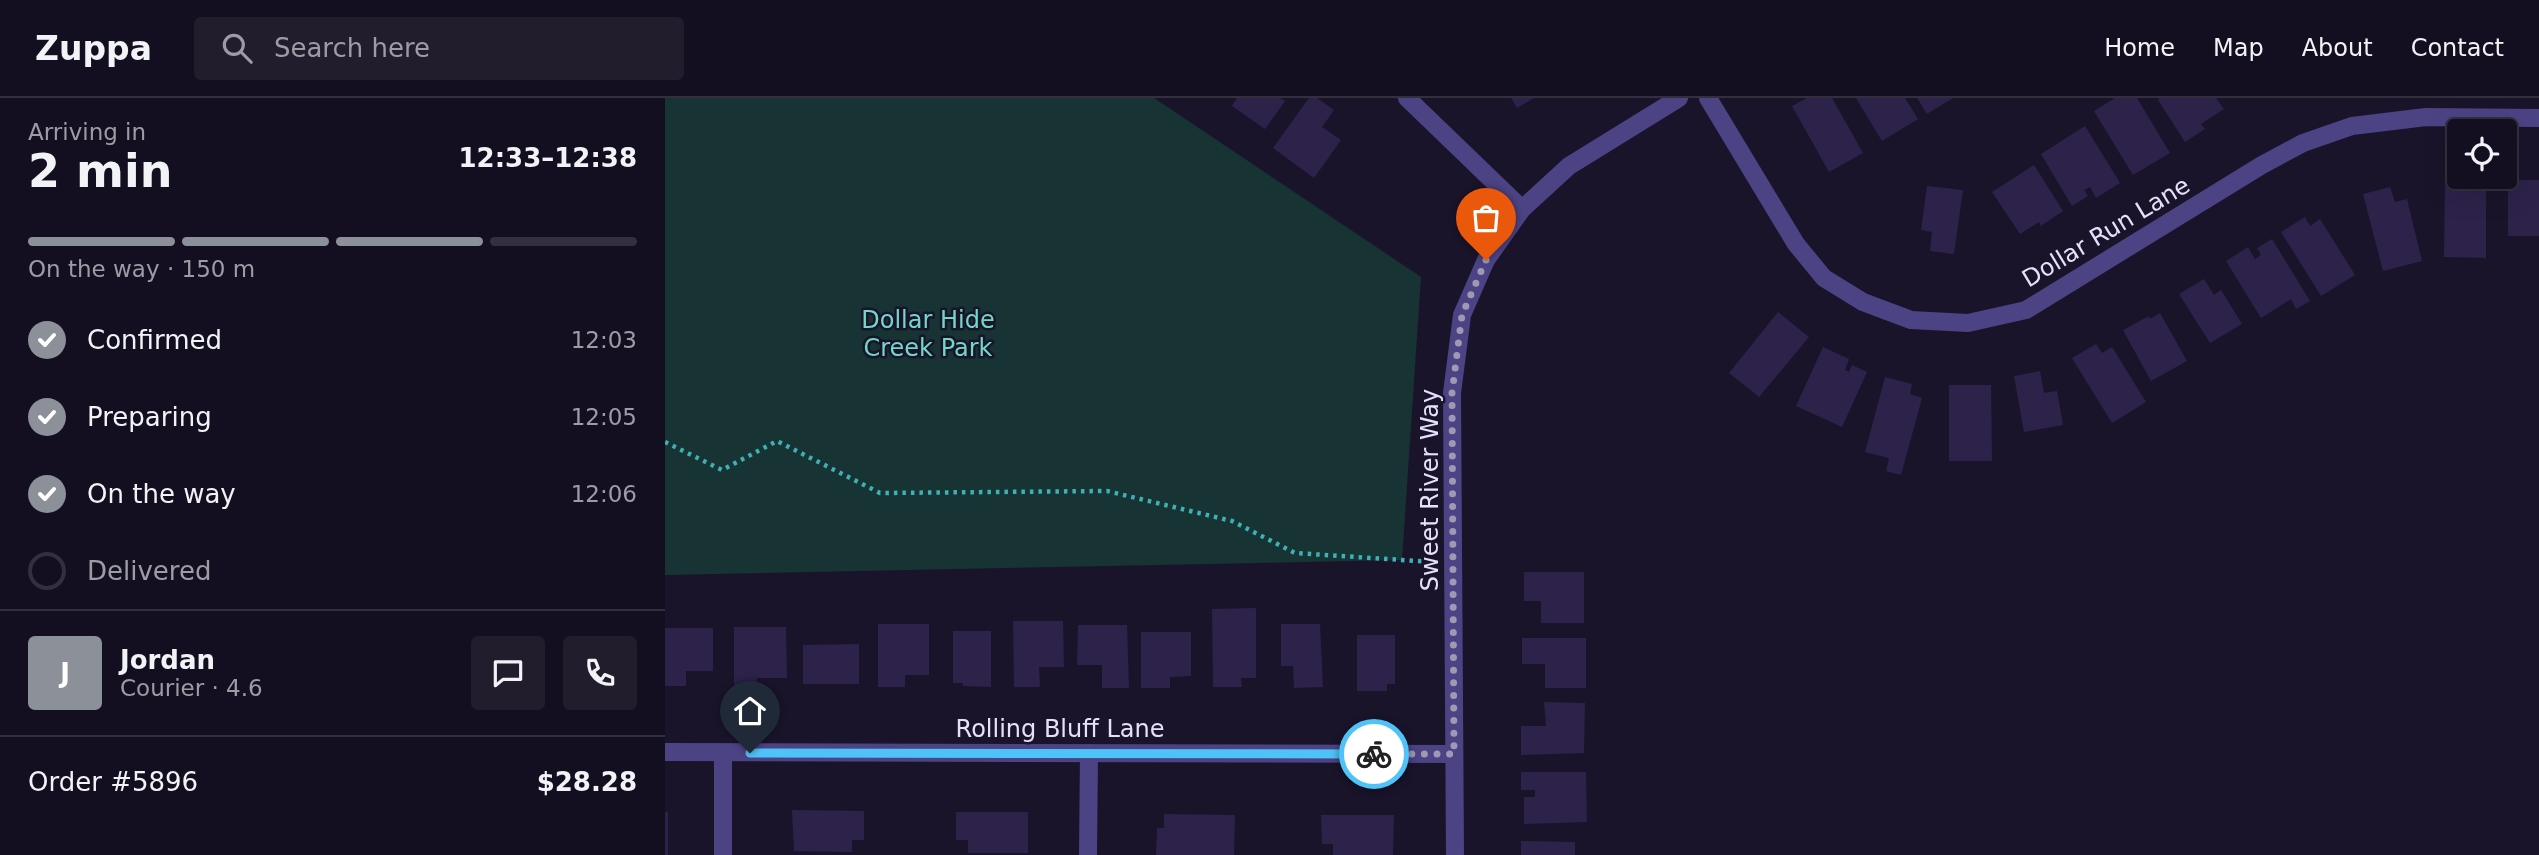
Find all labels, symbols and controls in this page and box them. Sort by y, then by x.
search box [194,17,684,80]
text: Zuppa [35,29,152,68]
icon: search [218,29,256,67]
text: Search here [274,33,430,63]
text: Home [2104,34,2175,62]
text: Map [2213,34,2264,62]
text: About [2302,34,2373,62]
text: Contact [2411,34,2504,62]
text: Arriving in [28,119,146,145]
map controls [2447,119,2517,189]
button: locate [2447,119,2517,189]
text: 12:33–12:38 [458,143,637,173]
text: 2 min [28,144,172,198]
street label: Dollar Run Lane [2017,171,2195,293]
pin [1456,188,1516,260]
icon: bag [1467,199,1505,237]
text: On the way · 150 m [28,256,255,282]
park label: Dollar Hide Creek Park [861,306,995,362]
icon: check [28,321,66,359]
text: Confirmed [87,325,222,355]
text: 12:03 [571,327,637,353]
street label: Sweet River Way [1416,389,1444,591]
icon: check [28,398,66,436]
text: Preparing [87,402,212,432]
text: 12:05 [571,404,637,430]
icon: check [28,475,66,513]
text: On the way [87,479,236,509]
text: 12:06 [571,481,637,507]
text: Delivered [87,556,211,586]
button: chat [471,636,545,710]
button: phone [563,636,637,710]
text: Jordan [120,645,215,675]
text: J [60,658,70,688]
text: Courier · 4.6 [120,675,263,701]
pin [720,681,780,753]
icon: home [731,692,769,730]
street label: Rolling Bluff Lane [956,715,1164,743]
courier [1339,719,1409,789]
icon: bike [1355,735,1393,773]
text: Order #5896 [28,767,198,797]
text: $28.28 [537,767,637,797]

